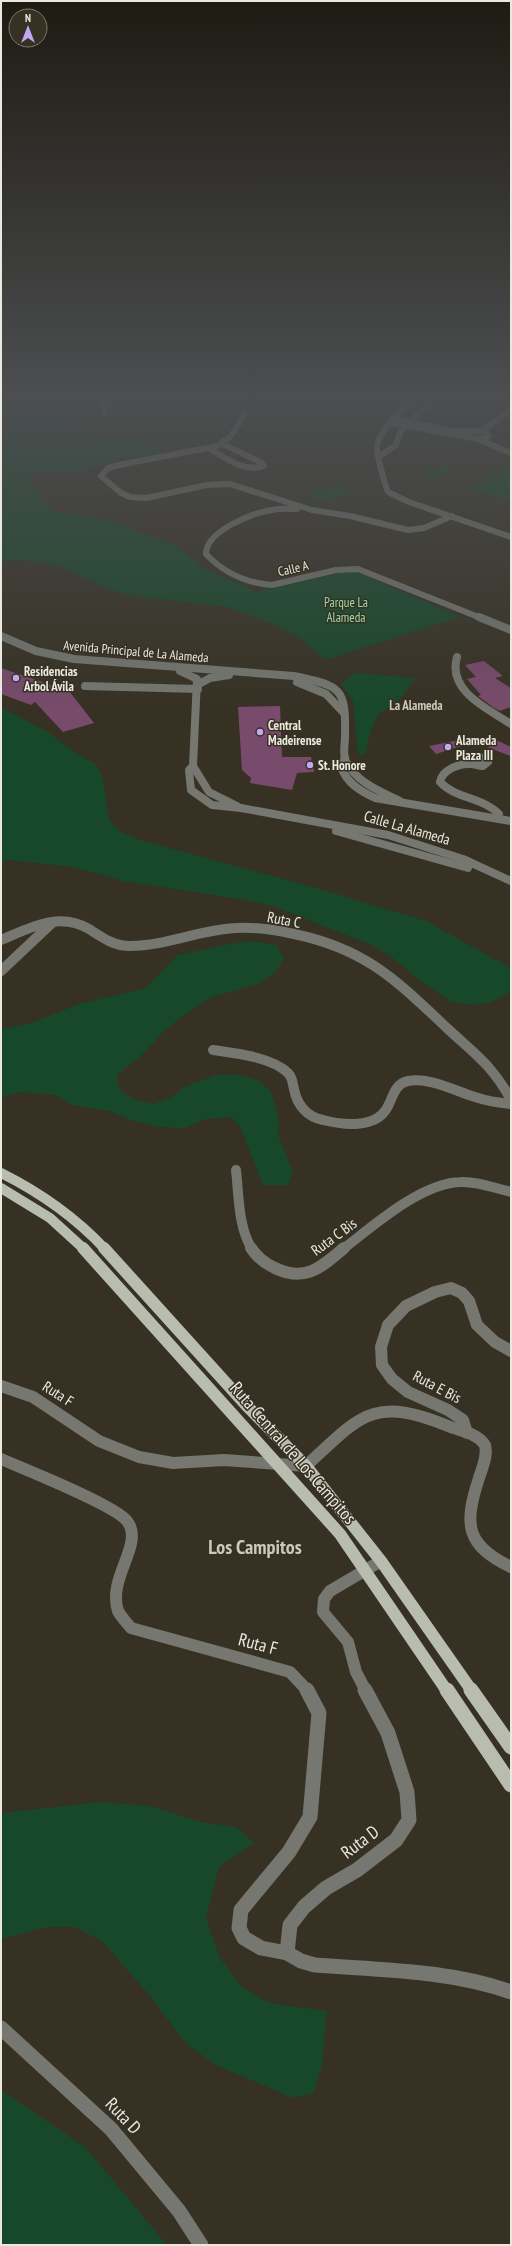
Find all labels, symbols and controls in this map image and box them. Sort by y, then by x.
north arrow [8,8,48,48]
text: N [25,11,31,25]
street label: Calle A [276,557,311,580]
park label: Parque La Alameda [324,594,368,626]
street label: Avenida Principal de La Alameda [63,637,209,666]
place label: Residencias Arbol Ávila [23,663,78,695]
marker: Residencias Arbol Ávila [11,673,21,683]
district label: La Alameda [389,697,443,714]
place label: Central Madeirense [268,717,322,749]
marker: Central Madeirense [255,727,265,737]
place label: Alameda Plaza III [455,732,496,764]
marker: Alameda Plaza III [443,742,453,752]
place label: St. Honore [318,757,366,774]
marker: St. Honore [305,760,315,770]
street label: Calle La Alameda [362,806,452,849]
street label: Ruta C [266,907,303,932]
street label: Ruta C Bis [307,1214,360,1260]
street label: Ruta E Bis [410,1366,465,1407]
street label: Ruta F [39,1377,77,1411]
street label: Ruta Central de Los Campitos [225,1377,362,1529]
district label: Los Campitos [208,1534,302,1560]
street label: Ruta F [236,1627,280,1660]
street label: Ruta D [336,1820,383,1863]
street label: Ruta D [101,2093,146,2139]

